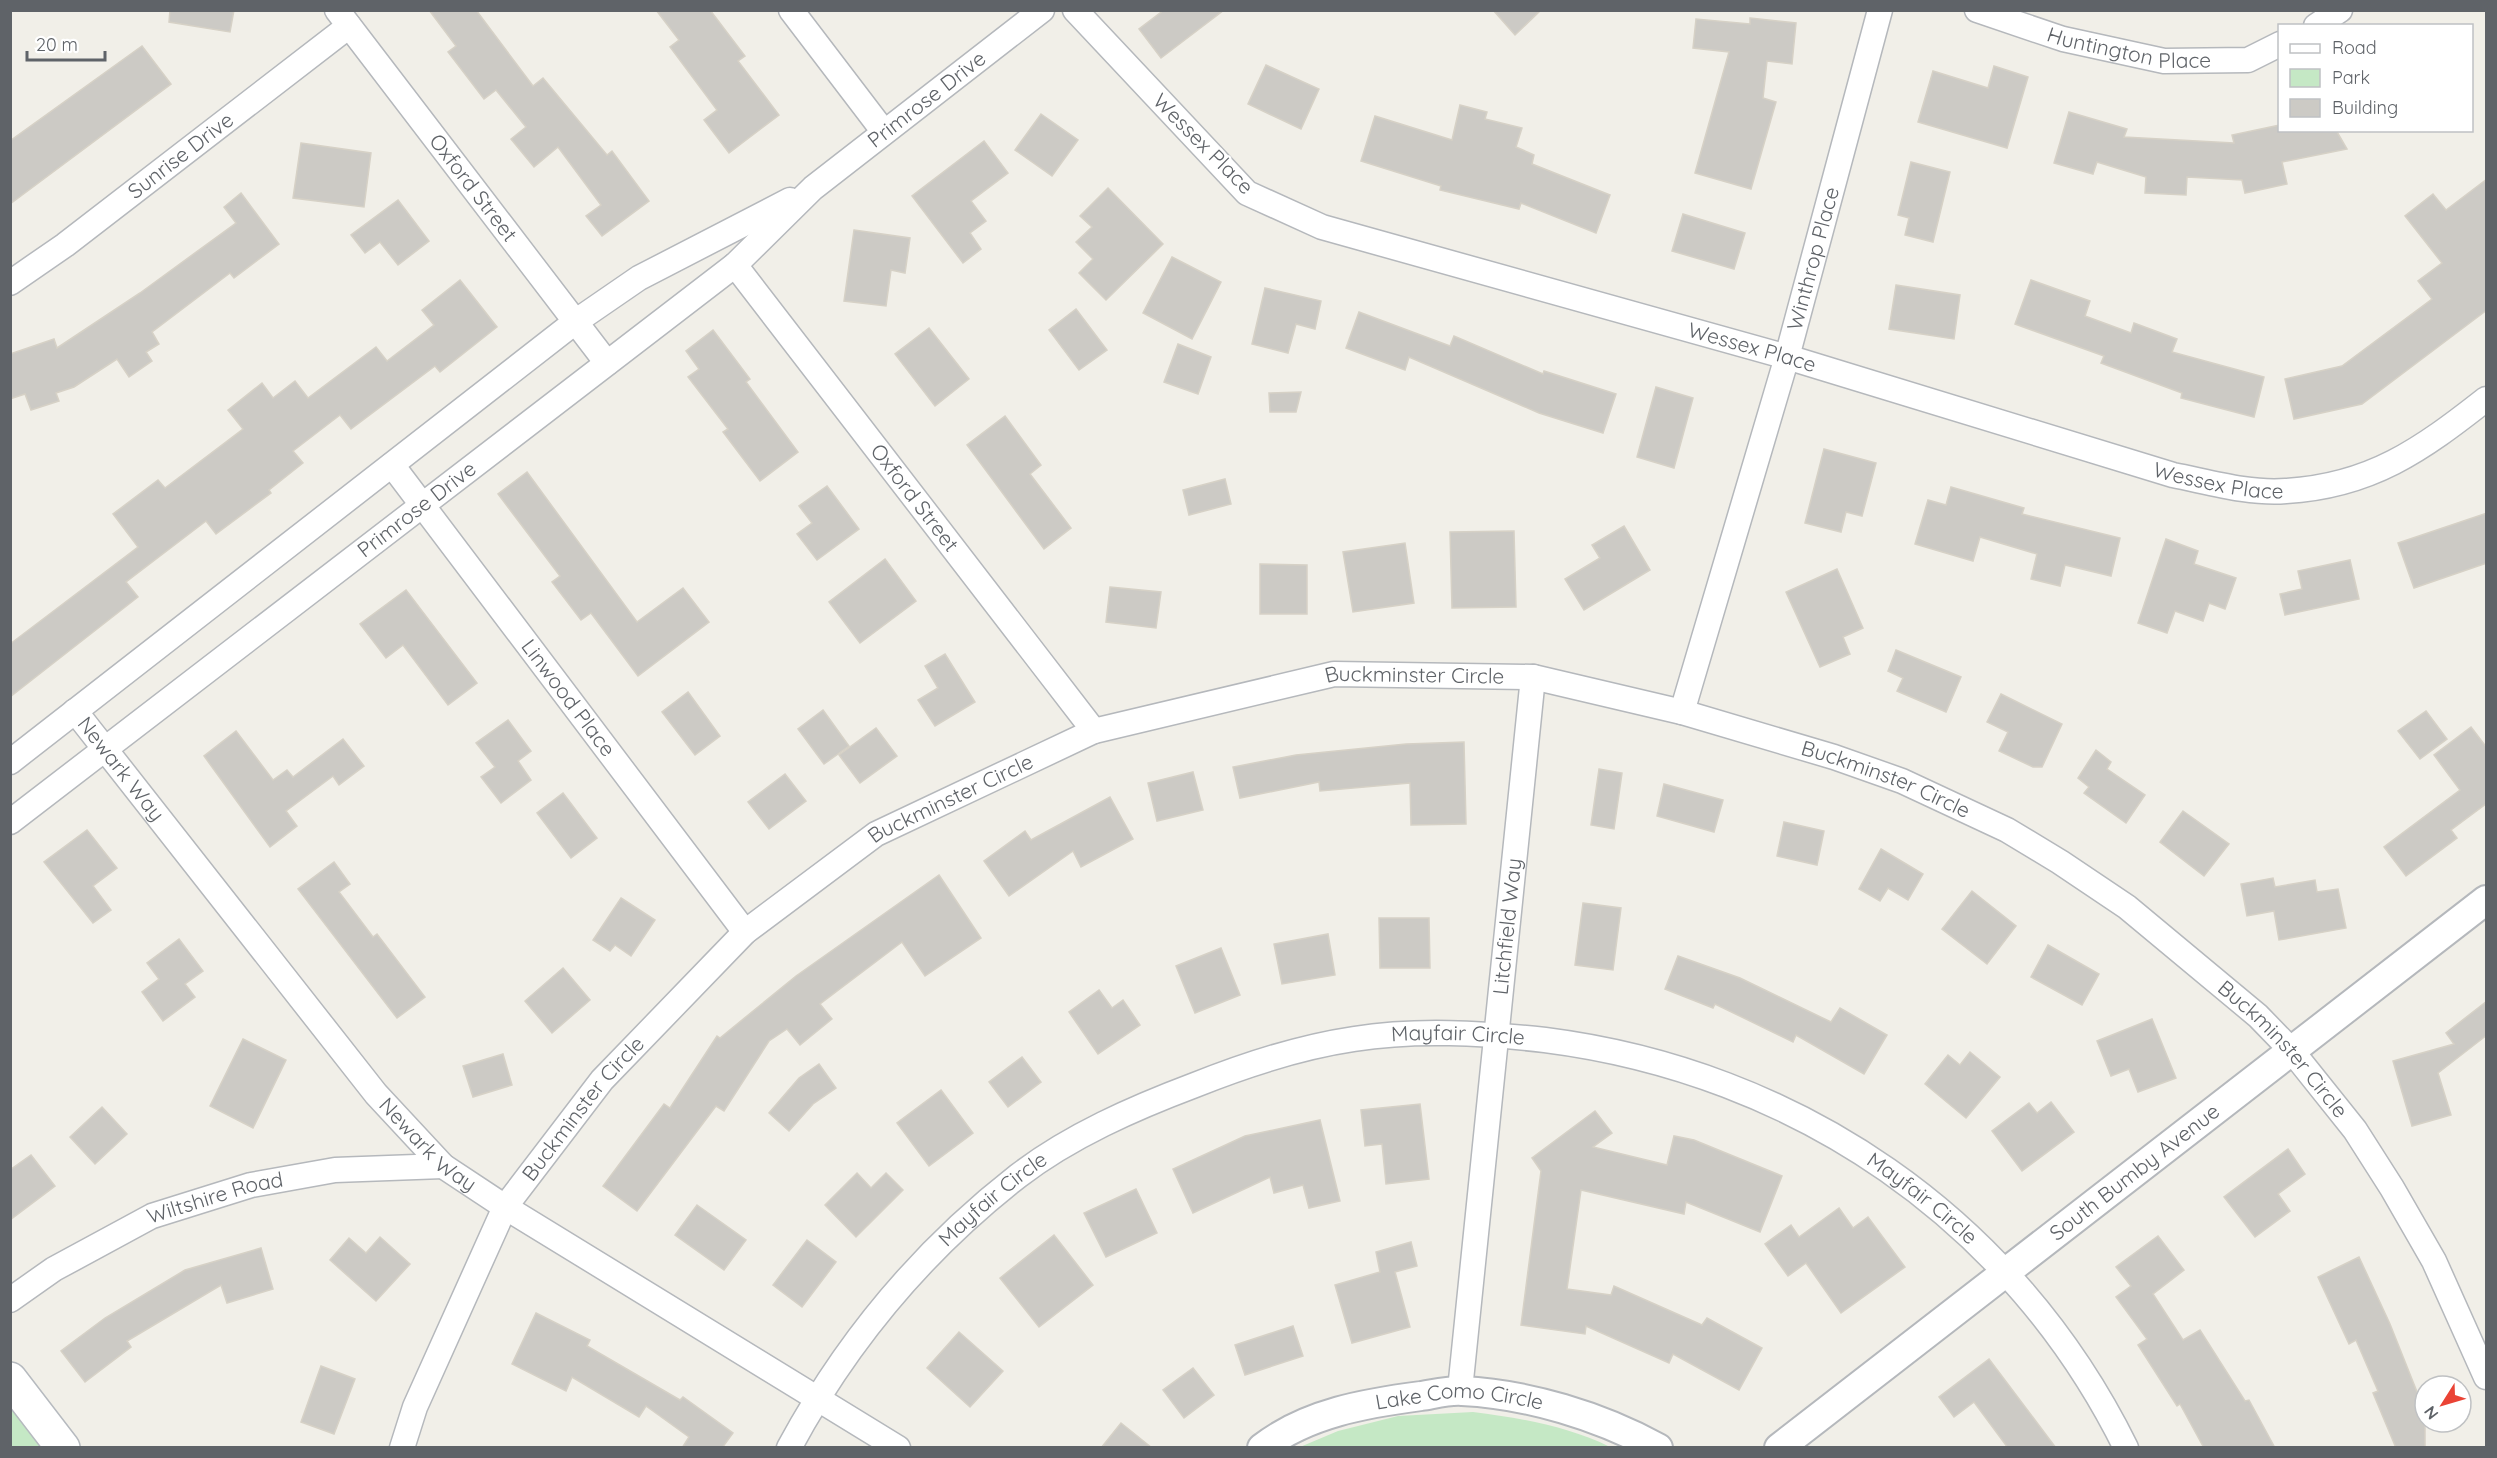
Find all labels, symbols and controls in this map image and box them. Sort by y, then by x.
street label: Huntington Place [2044,21,2211,73]
scale bar [27,24,105,62]
legend [2278,24,2473,132]
text: 20 m [36,33,78,56]
text: Road [2332,36,2377,59]
street label: Primrose Drive [862,45,990,153]
text: Park [2332,66,2370,89]
street label: Wessex Place [1148,87,1260,199]
text: Building [2332,96,2398,119]
street label: Sunrise Drive [122,106,238,204]
street label: Oxford Street [424,128,523,246]
street label: Winthrop Place [1781,184,1844,333]
street label: Wessex Place [1685,316,1820,377]
street label: Oxford Street [866,438,965,556]
street label: Primrose Drive [352,455,481,562]
street label: Wessex Place [2150,456,2284,504]
street label: Linwood Place [516,634,622,761]
street label: Buckminster Circle [1322,659,1505,689]
street label: Newark Way [72,711,171,826]
street label: Buckminster Circle [1798,734,1975,823]
street label: Buckminster Circle [862,748,1037,848]
street label: Litchfield Way [1487,857,1526,996]
street label: Buckminster Circle [2213,974,2354,1123]
street label: Mayfair Circle [1390,1019,1526,1050]
street label: Buckminster Circle [516,1030,649,1186]
street label: Newark Way [374,1092,482,1197]
street label: South Bumby Avenue [2044,1097,2224,1246]
street label: Mayfair Circle [932,1145,1051,1251]
street label: Mayfair Circle [1863,1146,1984,1249]
street label: Wiltshire Road [143,1166,285,1229]
north arrow [2413,1374,2473,1434]
street label: Lake Como Circle [1373,1377,1546,1415]
text: N [2419,1402,2443,1424]

